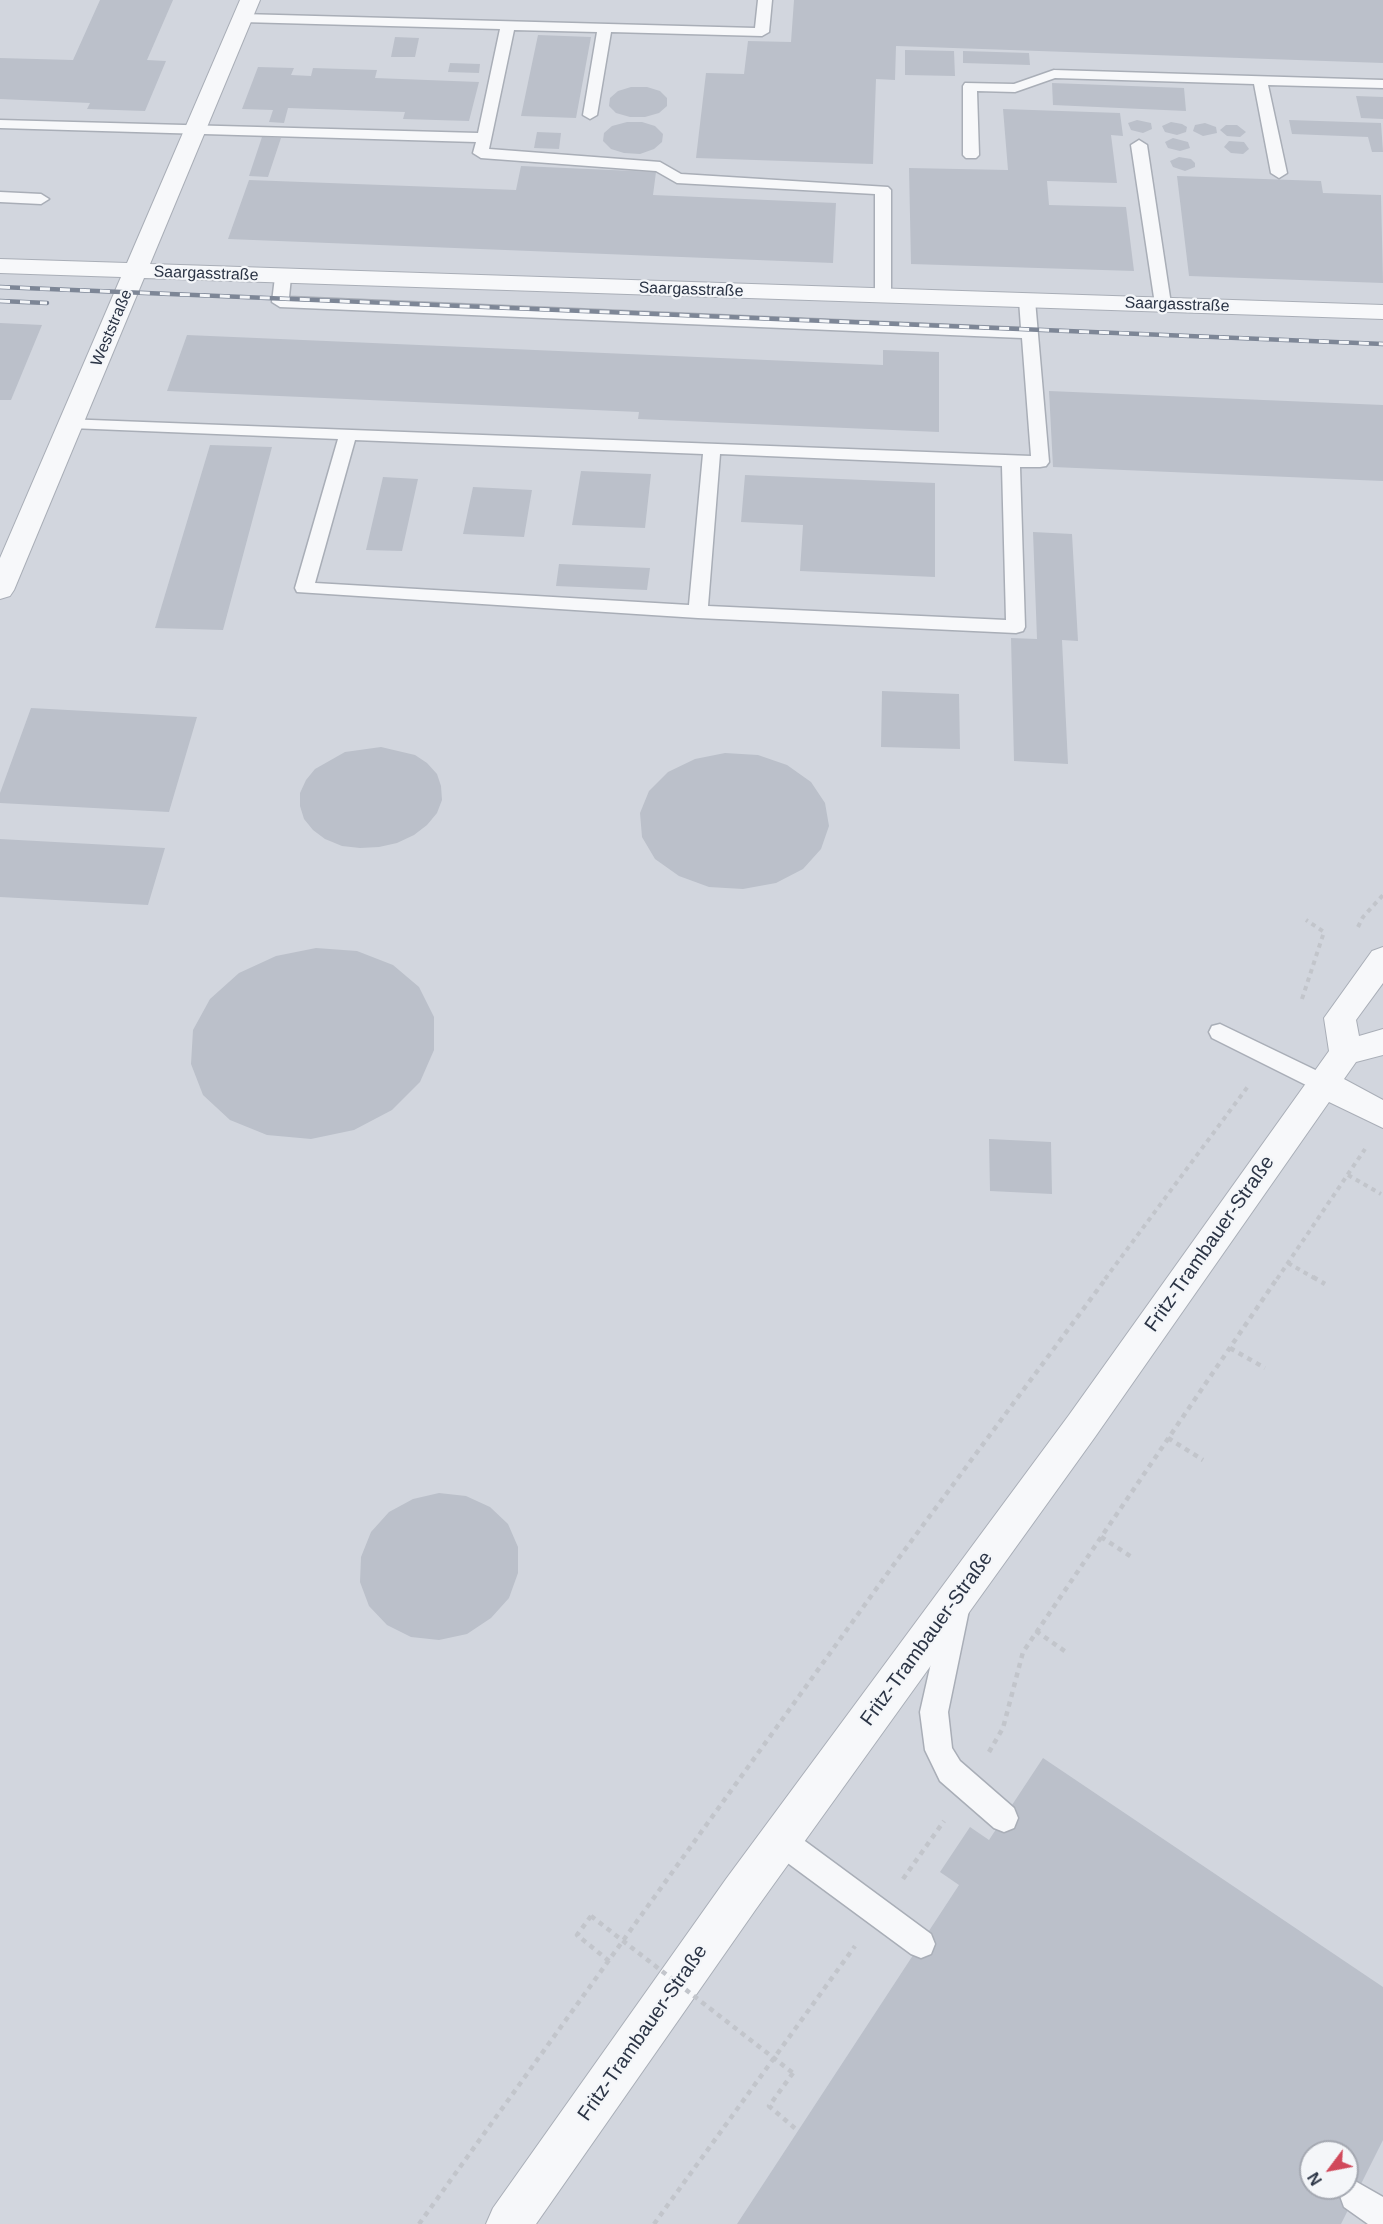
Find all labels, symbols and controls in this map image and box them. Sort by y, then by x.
street label: Saargasstraße [153,263,259,285]
street label: Saargasstraße [638,279,744,301]
street label: Weststraße [87,287,137,369]
street label: Saargasstraße [1124,294,1230,316]
street label: Fritz-Trambauer-Straße [1140,1151,1280,1337]
street label: Fritz-Trambauer-Straße [856,1547,998,1731]
street label: Fritz-Trambauer-Straße [573,1940,713,2126]
north arrow [1299,2140,1359,2200]
text: N [1305,2169,1325,2188]

